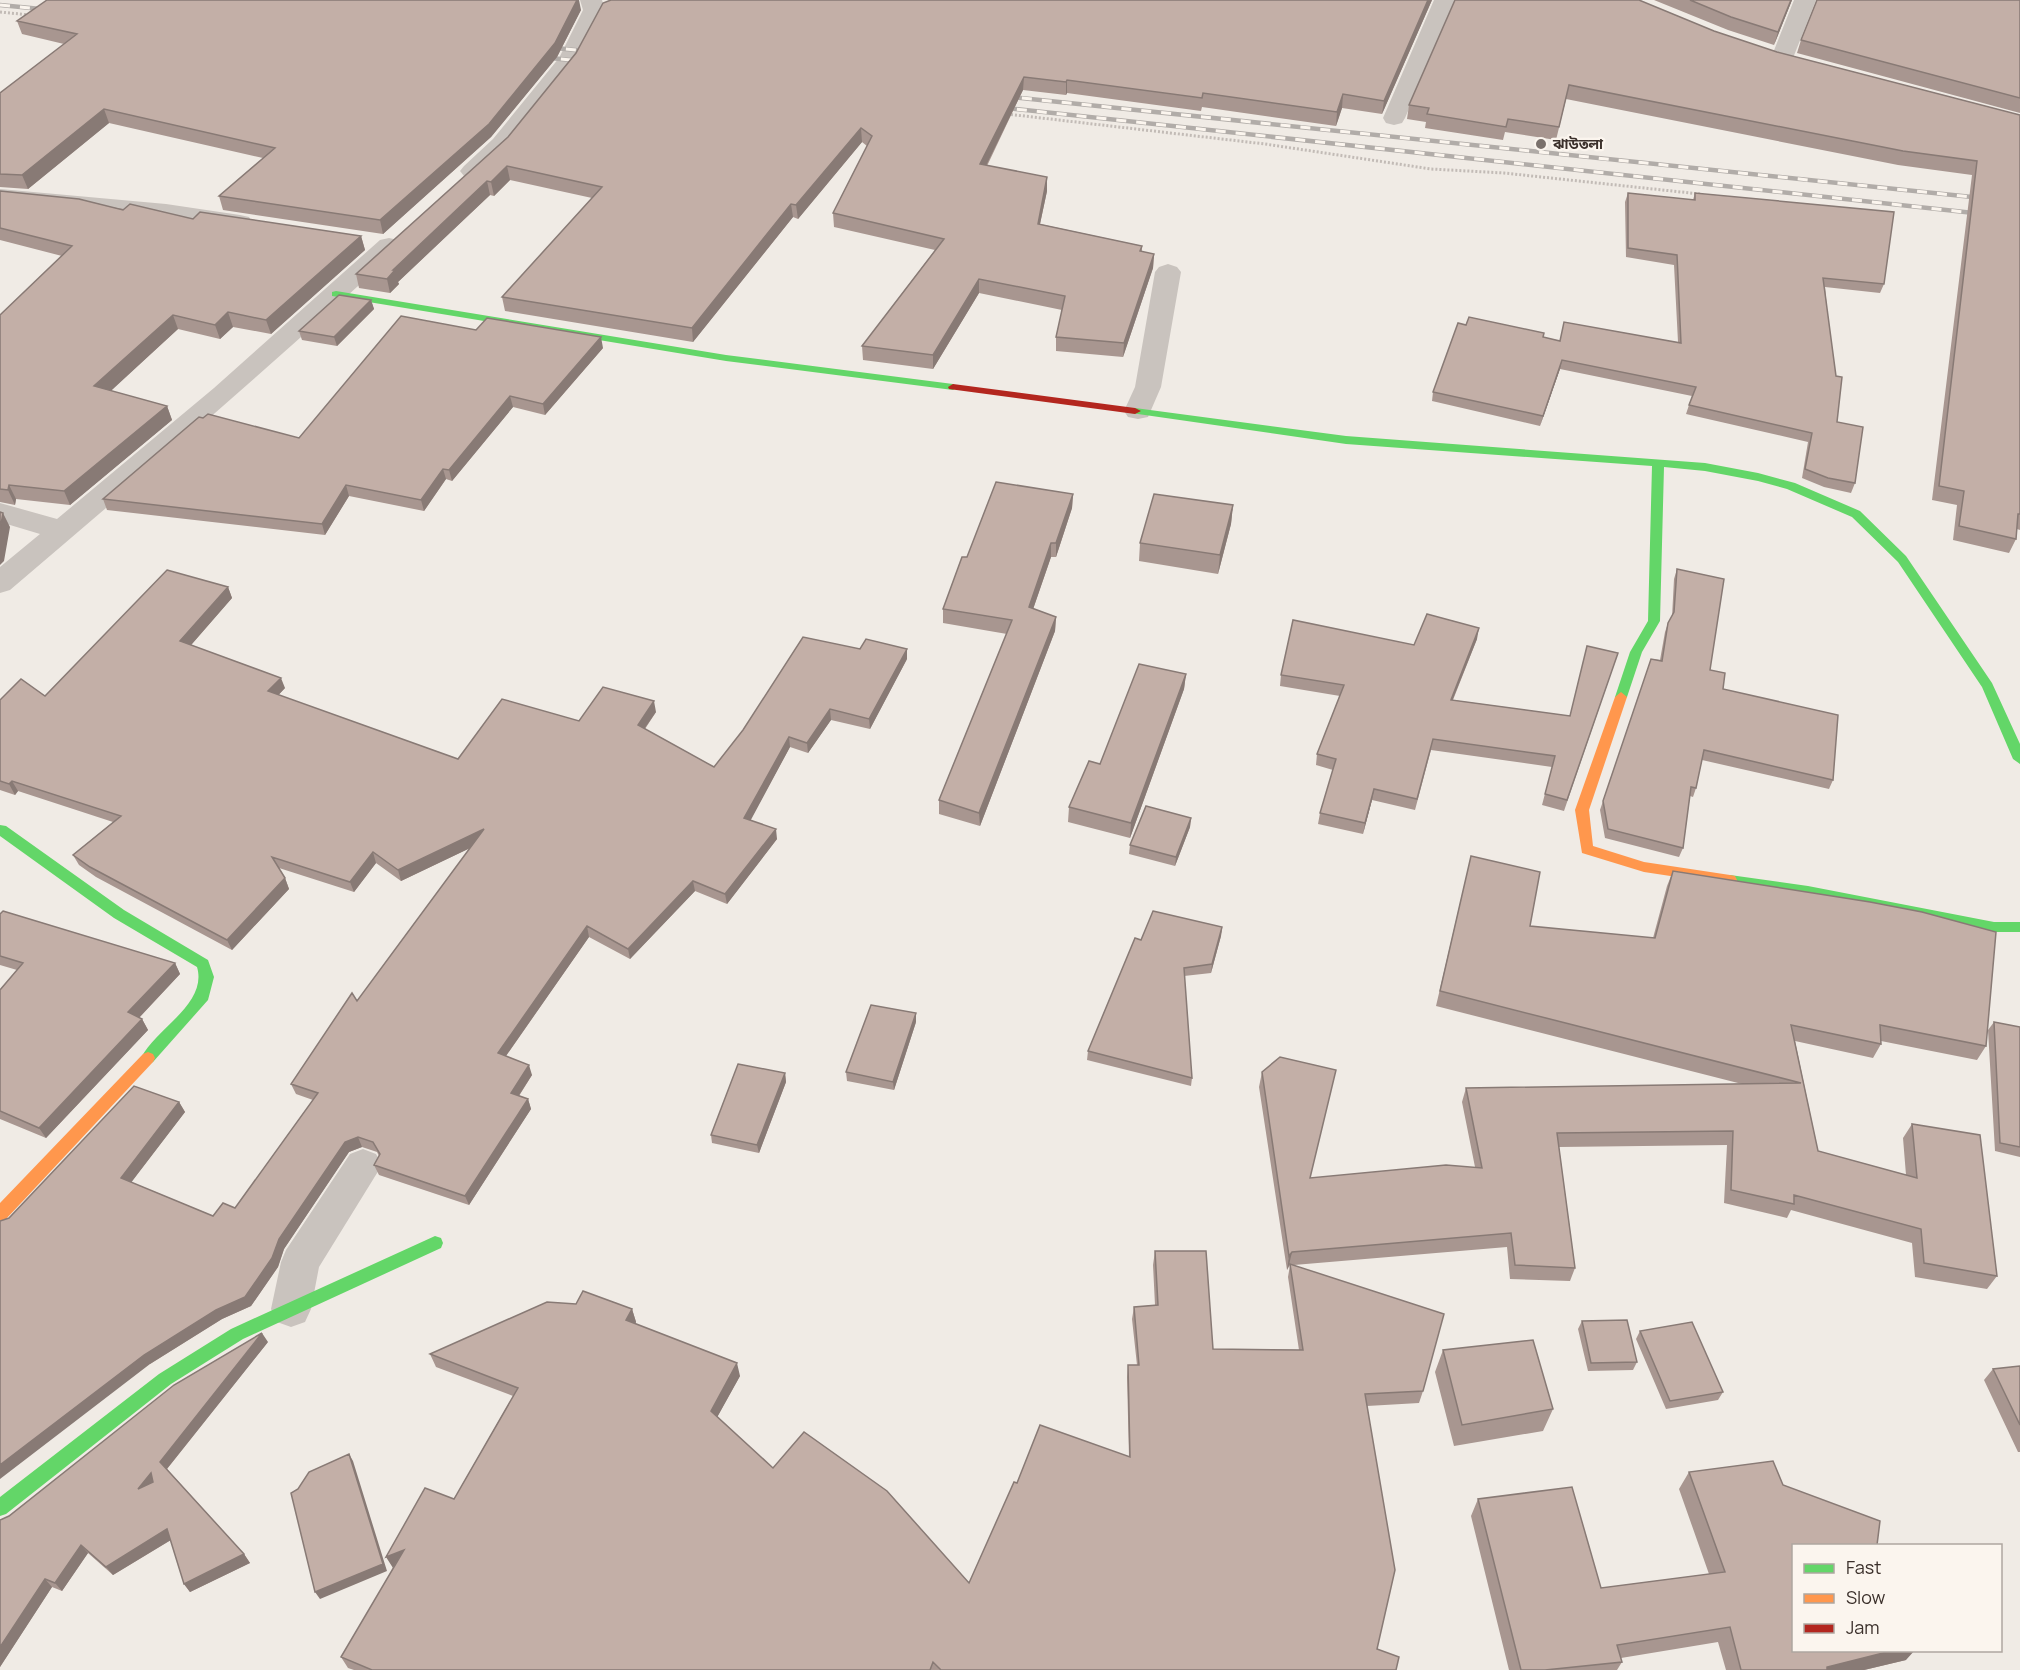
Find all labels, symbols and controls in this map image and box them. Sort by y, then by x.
place label: ঝাউতলা [1552,134,1604,153]
marker: ঝাউতলা [1534,137,1548,151]
legend [1792,1544,2002,1652]
text: Fast [1846,1555,1881,1579]
text: Slow [1846,1585,1886,1609]
text: Jam [1846,1615,1880,1639]

